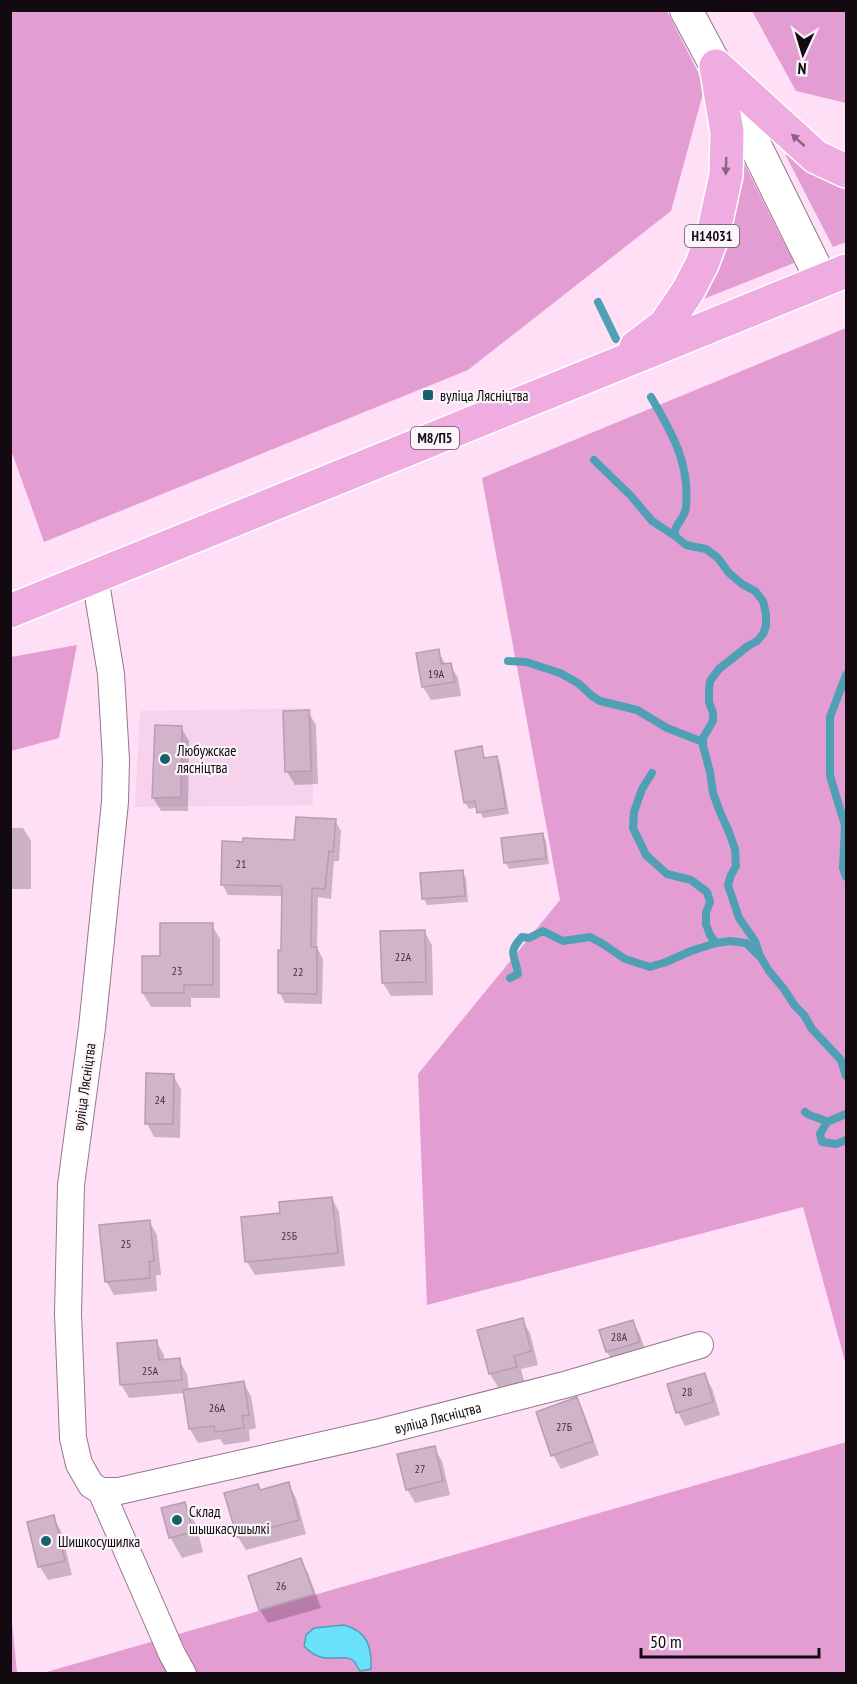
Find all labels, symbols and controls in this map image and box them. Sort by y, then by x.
north arrow [773,24,833,84]
text: N [797,59,807,79]
one-way arrow [791,134,805,148]
one-way arrow [721,156,731,175]
road number: Н14031 [685,225,739,247]
place label: вуліца Лясніцтва [440,386,529,405]
marker: вуліца Лясніцтва [421,388,435,402]
road number: М8/П5 [411,427,459,449]
house number: 19А [428,666,445,681]
place label: Любужскае лясніцтва [176,741,237,777]
marker: Любужскае лясніцтва [158,752,172,766]
house number: 21 [236,856,246,871]
house number: 22А [395,949,412,964]
house number: 23 [172,963,182,978]
house number: 22 [293,964,303,979]
street label: вуліца Лясніцтва [68,1042,100,1132]
house number: 24 [155,1092,166,1107]
house number: 25Б [281,1228,297,1243]
house number: 25 [121,1236,131,1251]
house number: 28А [611,1329,628,1344]
house number: 25А [142,1363,159,1378]
house number: 28 [682,1384,692,1399]
street label: вуліца Лясніцтва [392,1397,483,1437]
house number: 26А [209,1400,226,1415]
house number: 27Б [556,1419,572,1434]
house number: 27 [415,1461,425,1476]
place label: Склад шышкасушылкі [189,1502,270,1538]
marker: Склад шышкасушылкі [170,1513,184,1527]
place label: Шишкосушилка [58,1532,140,1551]
marker: Шишкосушилка [39,1534,53,1548]
house number: 26 [276,1578,286,1593]
scale bar [641,1621,820,1659]
text: 50 m [650,1630,682,1653]

